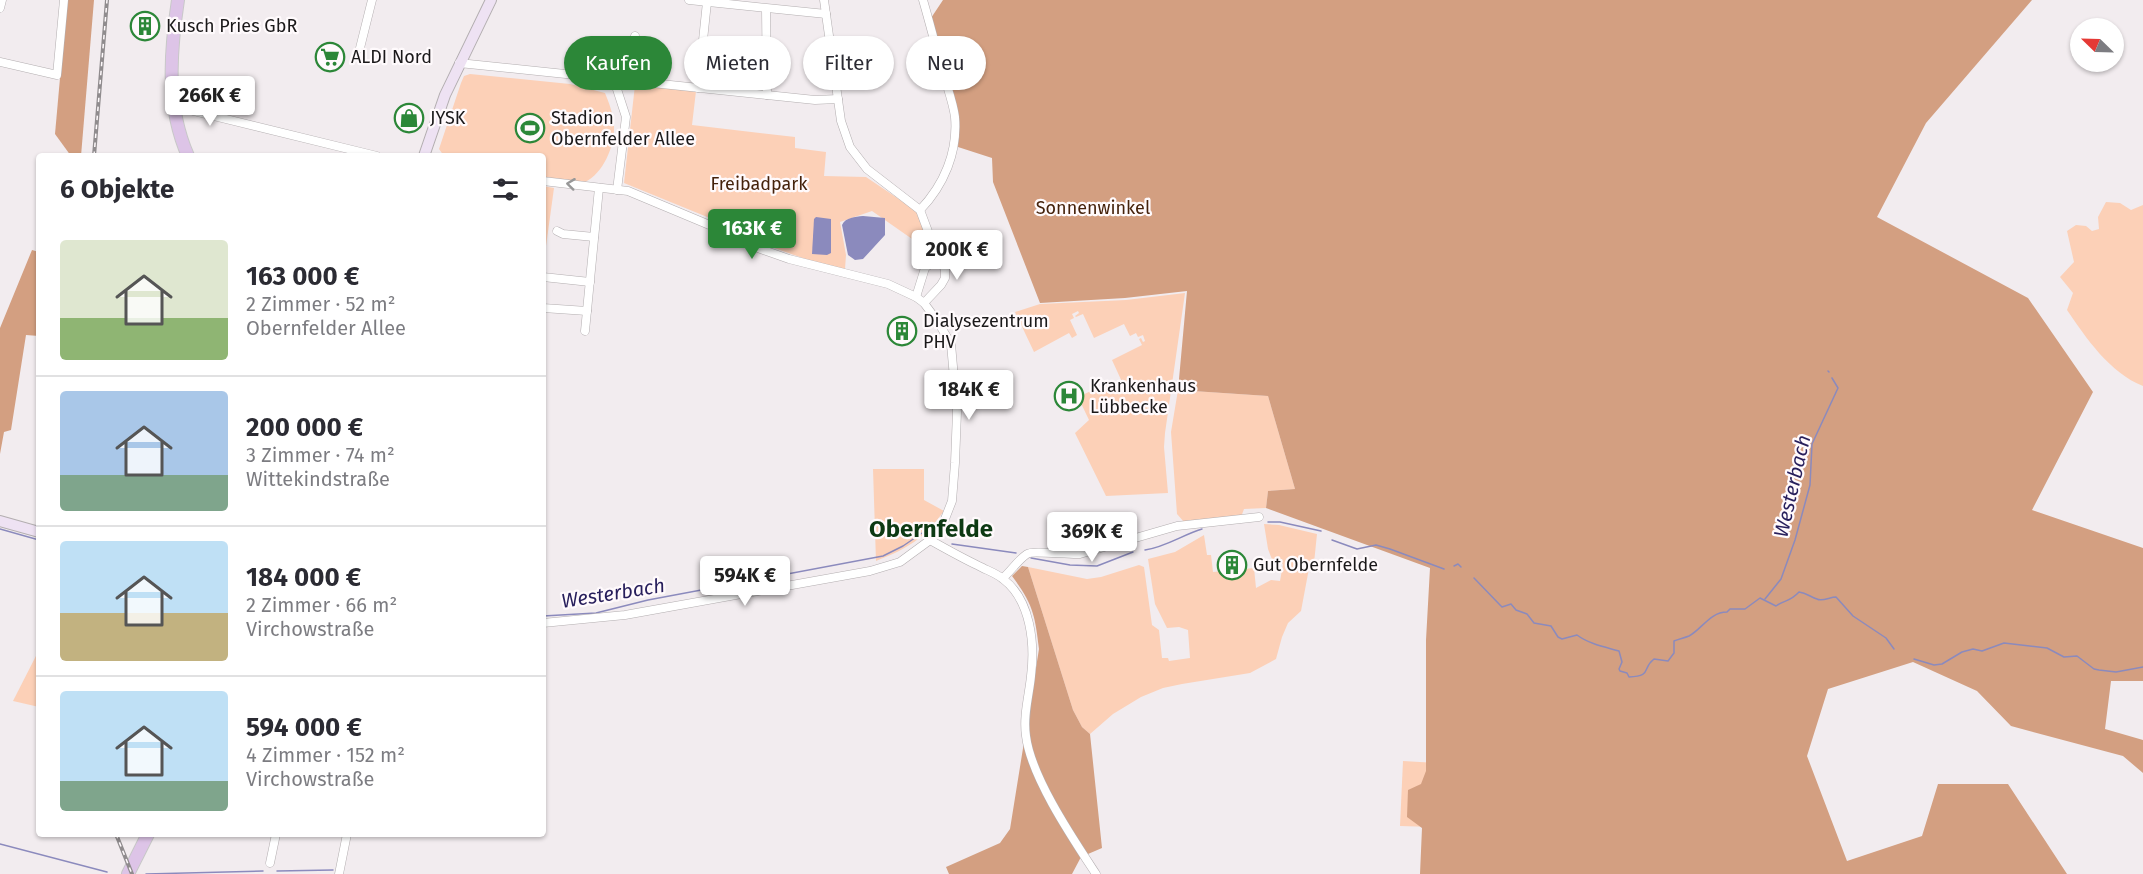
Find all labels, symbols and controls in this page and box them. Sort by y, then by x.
building icon: Kusch Pries GbR [129,10,161,42]
place label: Kusch Pries GbR [166,15,297,37]
north arrow [2070,18,2124,72]
map controls [2070,18,2124,72]
chip: Kaufen [564,36,672,90]
chip: Mieten [684,36,791,90]
chip: Filter [803,36,894,90]
chip: Neu [906,36,986,90]
supermarket icon: ALDI Nord [314,41,346,73]
place label: ALDI Nord [351,46,432,68]
pin: 266K € [161,76,259,127]
text: 266K € [179,83,241,107]
shop icon: JYSK [393,102,425,134]
place label: JYSK [430,107,466,129]
place label: Stadion Obernfelder Allee [551,107,695,150]
sports icon: Stadion Obernfelder Allee [514,112,546,144]
icon: filters [489,173,522,206]
park label: Freibadpark [710,173,808,195]
text: 6 Objekte [60,174,174,205]
one-way arrow [566,179,576,191]
park label: Sonnenwinkel [1036,197,1150,219]
pin: 163K € [703,209,801,260]
text: 163K € [722,216,782,240]
pin: 200K € [908,230,1006,281]
text: 200K € [926,237,988,261]
text: 163 000 € [246,261,359,292]
icon: home [108,264,180,336]
text: 2 Zimmer · 52 m² [246,292,396,316]
place label: Dialysezentrum PHV [923,310,1049,353]
building icon: Dialysezentrum PHV [886,315,918,347]
text: Obernfelder Allee [246,316,406,340]
pin: 184K € [920,370,1018,421]
place label: Krankenhaus Lübbecke [1090,375,1196,418]
text: 184K € [938,377,1000,401]
hospital icon: Krankenhaus Lübbecke [1053,380,1085,412]
text: 200 000 € [246,412,363,443]
icon: home [108,415,180,487]
water label: Westerbach [1769,432,1815,540]
text: 3 Zimmer · 74 m² [246,443,395,467]
text: Wittekindstraße [246,467,390,491]
pin: 369K € [1043,512,1141,563]
district label: Obernfelde [869,515,993,543]
text: 369K € [1061,519,1123,543]
building icon: Gut Obernfelde [1216,549,1248,581]
place label: Gut Obernfelde [1253,554,1378,576]
pin: 594K € [696,556,794,607]
text: 184 000 € [246,562,361,593]
text: 594K € [714,563,776,587]
icon: home [108,565,180,637]
water label: Westerbach [560,573,666,613]
text: 2 Zimmer · 66 m² [246,593,397,617]
text: Virchowstraße [246,617,374,641]
text: 594 000 € [246,712,362,743]
icon: home [108,715,180,787]
text: 4 Zimmer · 152 m² [246,743,405,767]
text: Virchowstraße [246,767,374,791]

